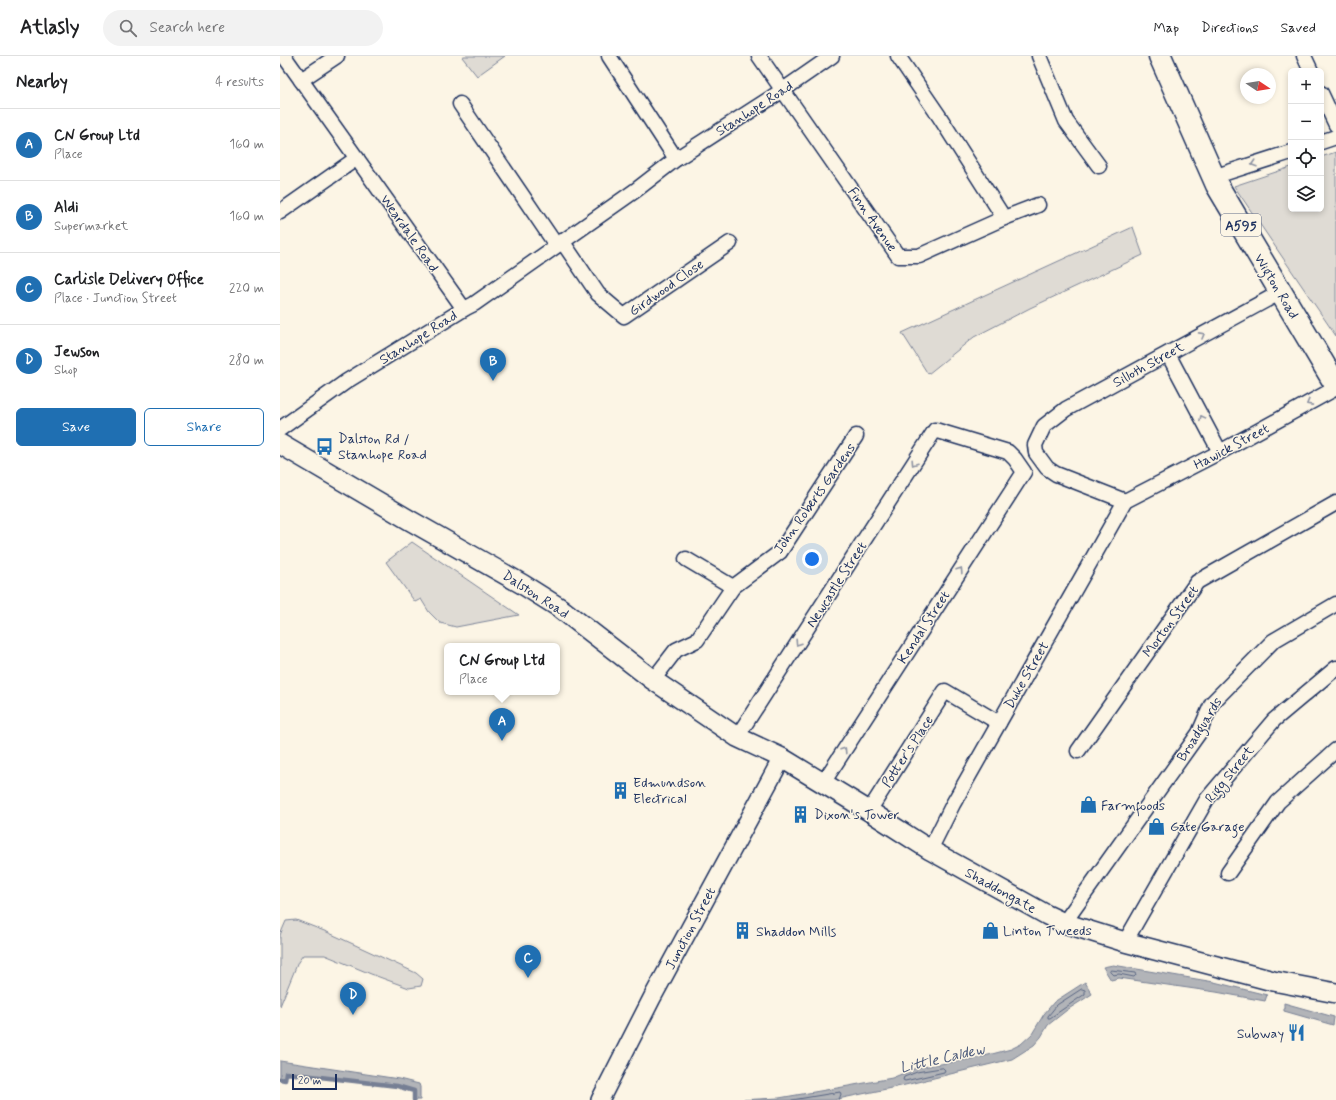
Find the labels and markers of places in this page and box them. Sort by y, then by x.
pin: B [480,348,506,381]
place label: Dalston Rd / Stanhope Road [338,430,427,464]
bus stop icon: Dalston Rd / Stanhope Road [315,436,335,456]
pin: A [489,708,515,741]
place label: Edmundson Electrical [633,774,706,808]
building icon: Edmundson Electrical [610,780,630,800]
shop icon: Farmfoods [1078,795,1098,815]
place label: Farmfoods [1101,797,1165,817]
building icon: Dixon's Tower [791,804,811,824]
place label: Dixon's Tower [814,806,900,824]
shop icon: Gate Garage [1147,816,1167,836]
place label: Gate Garage [1170,818,1245,838]
shop icon: Linton Tweeds [980,920,1000,940]
building icon: Shaddon Mills [733,921,753,941]
place label: Linton Tweeds [1003,922,1092,940]
place label: Shaddon Mills [756,923,837,941]
pin: C [515,945,541,978]
pin: D [340,982,366,1015]
restaurant icon: Subway [1287,1023,1307,1043]
place label: Subway [1237,1025,1284,1043]

